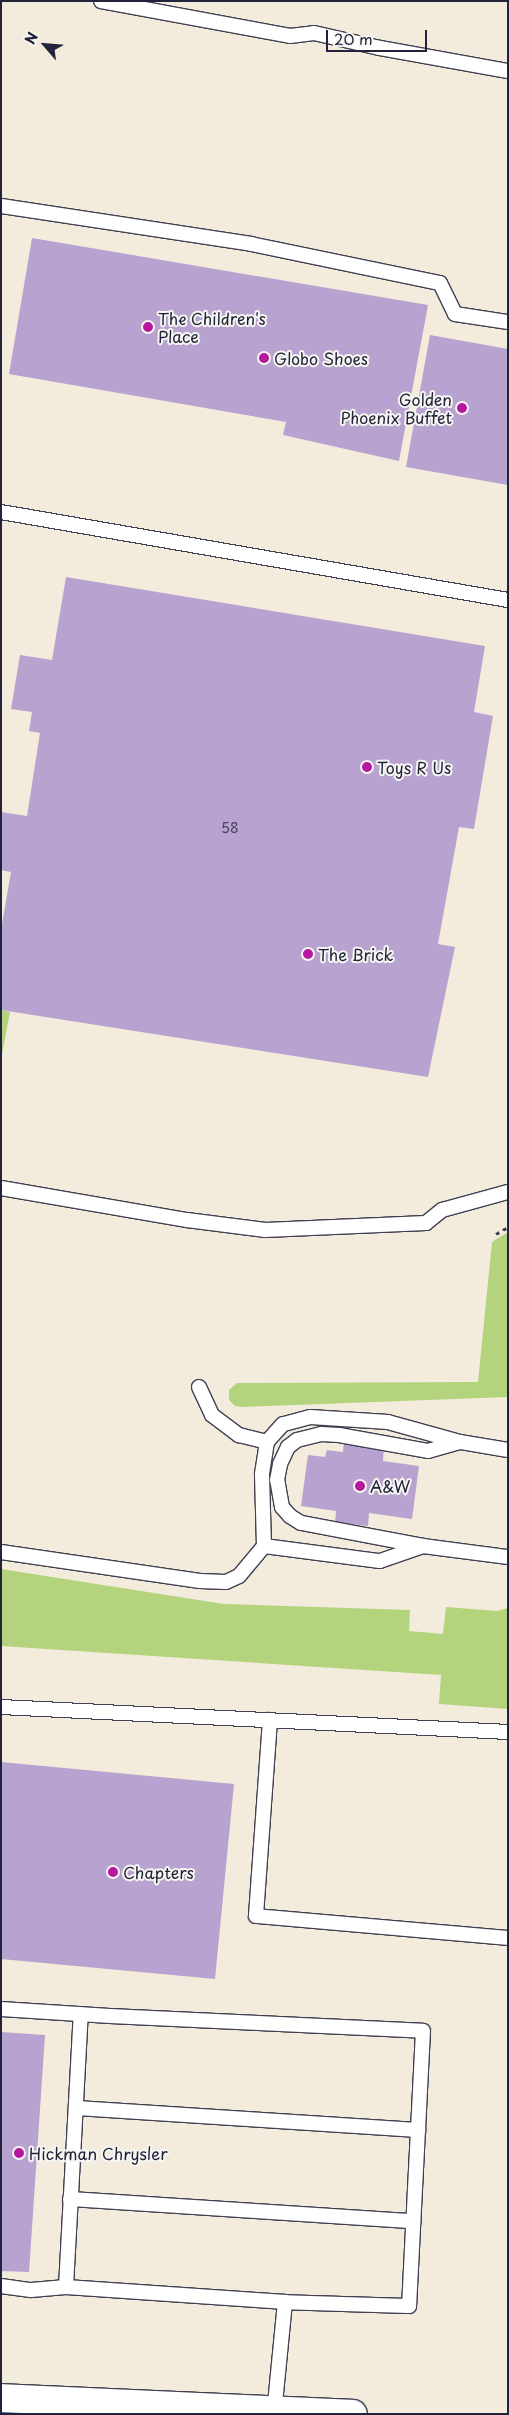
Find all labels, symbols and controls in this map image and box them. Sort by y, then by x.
north arrow [20,20,70,70]
scale bar [329,20,430,52]
text: 20 m [334,27,373,50]
text: N [19,28,43,48]
place label: The Children's Place [158,308,267,346]
marker: The Children's Place [142,321,154,333]
place label: Globo Shoes [274,348,369,368]
marker: Globo Shoes [258,352,270,364]
place label: Golden Phoenix Buffet [341,389,452,427]
marker: Golden Phoenix Buffet [456,402,468,414]
place label: Toys R Us [377,757,453,777]
marker: Toys R Us [361,761,373,773]
house number: 58 [221,820,239,836]
place label: The Brick [318,944,393,964]
marker: The Brick [302,948,314,960]
place label: A&W [370,1476,410,1496]
marker: A&W [354,1480,366,1492]
place label: Chapters [123,1862,194,1882]
marker: Chapters [107,1866,119,1878]
place label: Hickman Chrysler [29,2143,169,2163]
marker: Hickman Chrysler [13,2147,25,2159]

